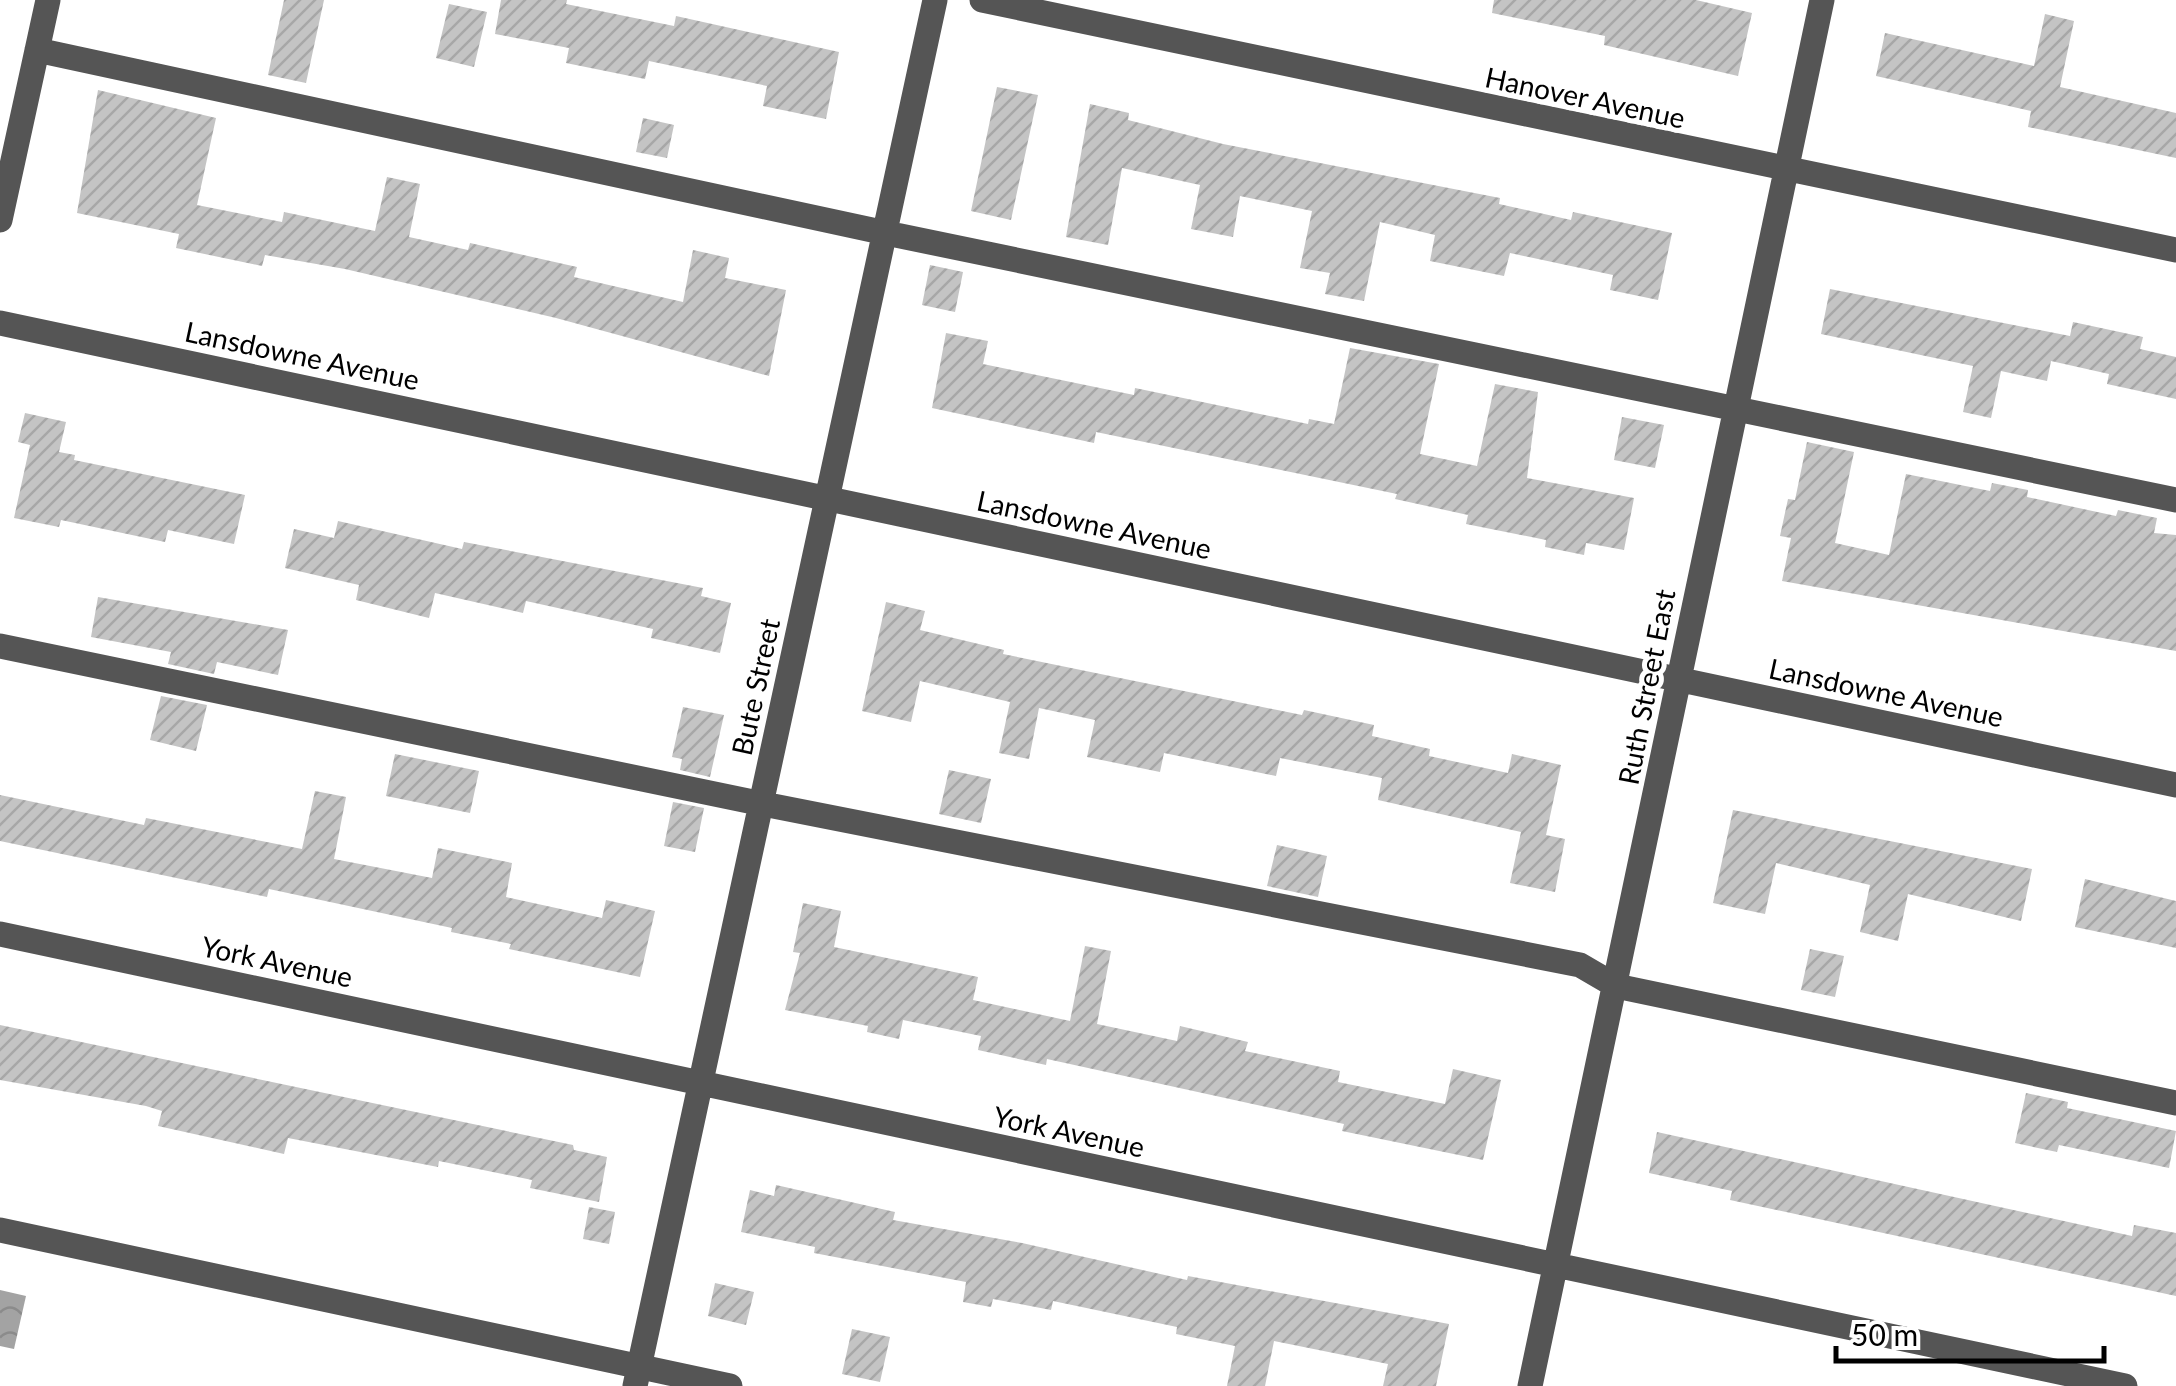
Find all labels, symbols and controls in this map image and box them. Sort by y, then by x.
street label: Hanover Avenue [1482,59,1688,135]
street label: Lansdowne Avenue [182,314,422,396]
street label: Lansdowne Avenue [974,483,1214,565]
street label: Ruth Street East [1610,586,1682,787]
street label: Bute Street [724,615,786,758]
street label: Lansdowne Avenue [1766,651,2006,733]
street label: York Avenue [199,928,356,994]
street label: York Avenue [991,1098,1148,1164]
scale bar [1836,1301,2104,1363]
text: 50 m [1851,1316,1918,1352]

